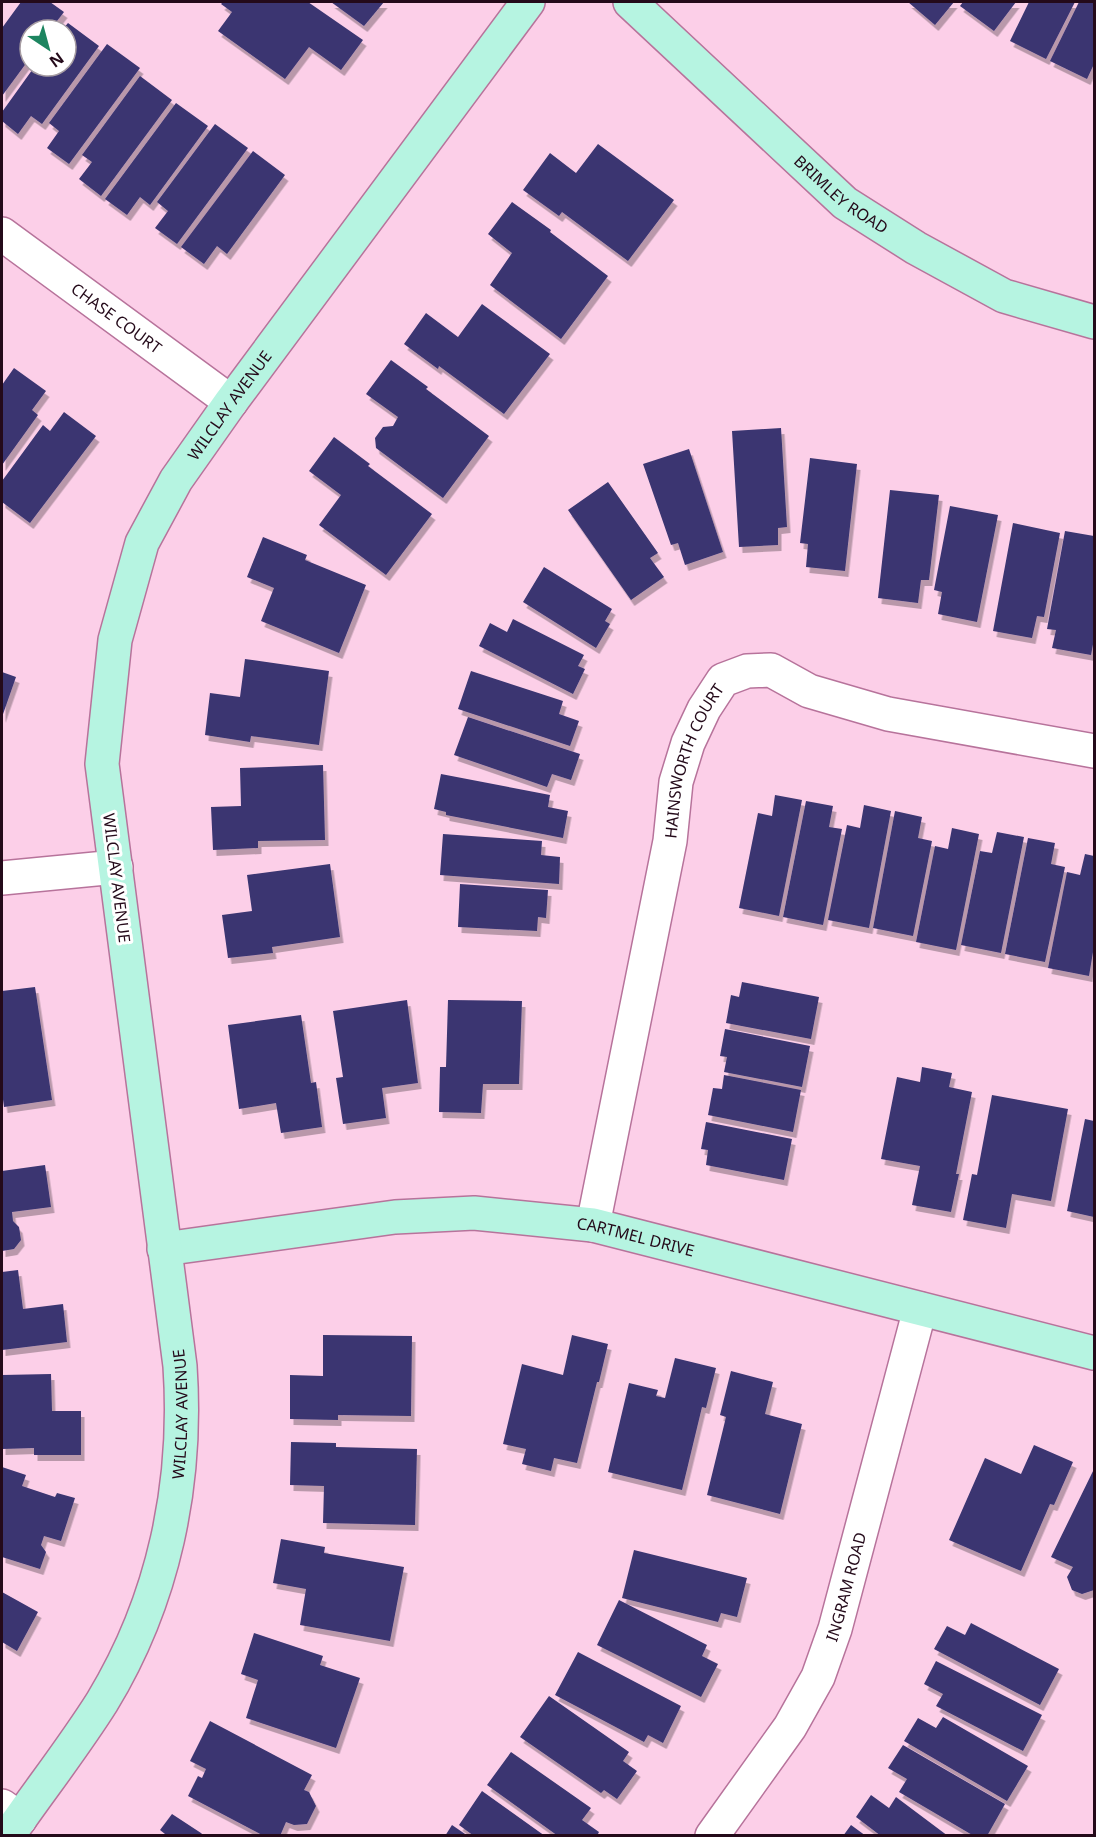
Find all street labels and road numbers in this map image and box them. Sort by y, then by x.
street label: BRIMLEY ROAD [789,150,892,239]
street label: CHASE COURT [67,277,166,359]
street label: WILCLAY AVENUE [182,346,277,465]
street label: HAINSWORTH COURT [659,679,729,840]
street label: WILCLAY AVENUE [98,812,136,944]
street label: CARTMEL DRIVE [576,1212,697,1262]
street label: WILCLAY AVENUE [167,1348,193,1480]
street label: INGRAM ROAD [821,1530,871,1644]

